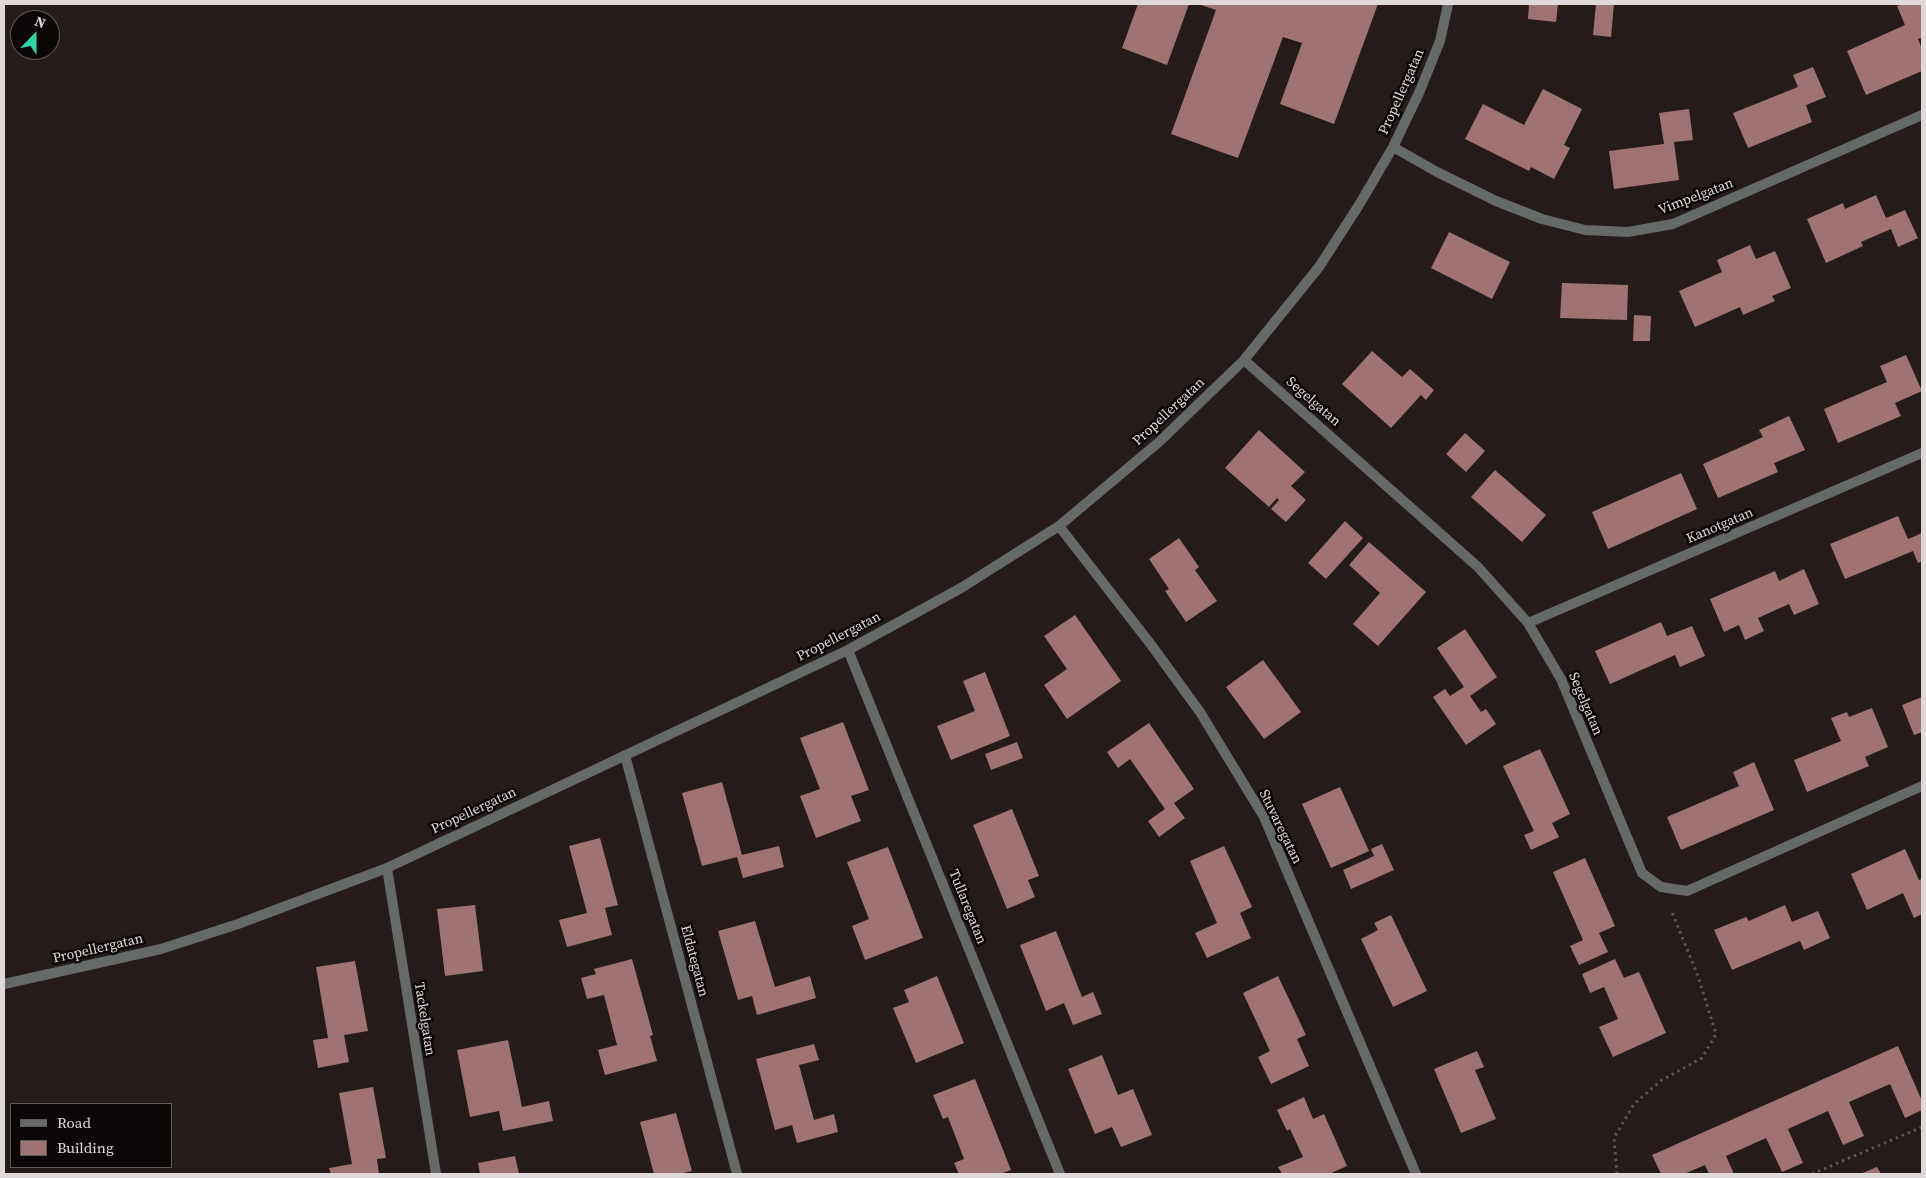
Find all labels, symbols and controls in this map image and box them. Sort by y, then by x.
north arrow [10,10,60,60]
text: N [32,11,49,33]
street label: Propellergatan [1376,47,1428,137]
street label: Vimpelgatan [1656,175,1736,219]
street label: Propellergatan [1130,374,1208,450]
street label: Segelgatan [1282,374,1344,430]
street label: Kanotgatan [1684,504,1756,548]
street label: Propellergatan [794,609,884,665]
street label: Segelgatan [1564,670,1606,738]
street label: Propellergatan [429,784,519,838]
street label: Stuvaregatan [1255,787,1305,867]
street label: Tullaregatan [944,867,990,947]
street label: Eldategatan [676,923,712,999]
street label: Propellergatan [51,930,145,968]
street label: Tackelgatan [410,981,438,1057]
legend [10,1103,172,1168]
text: Road [57,1112,91,1133]
text: Building [57,1137,114,1158]

